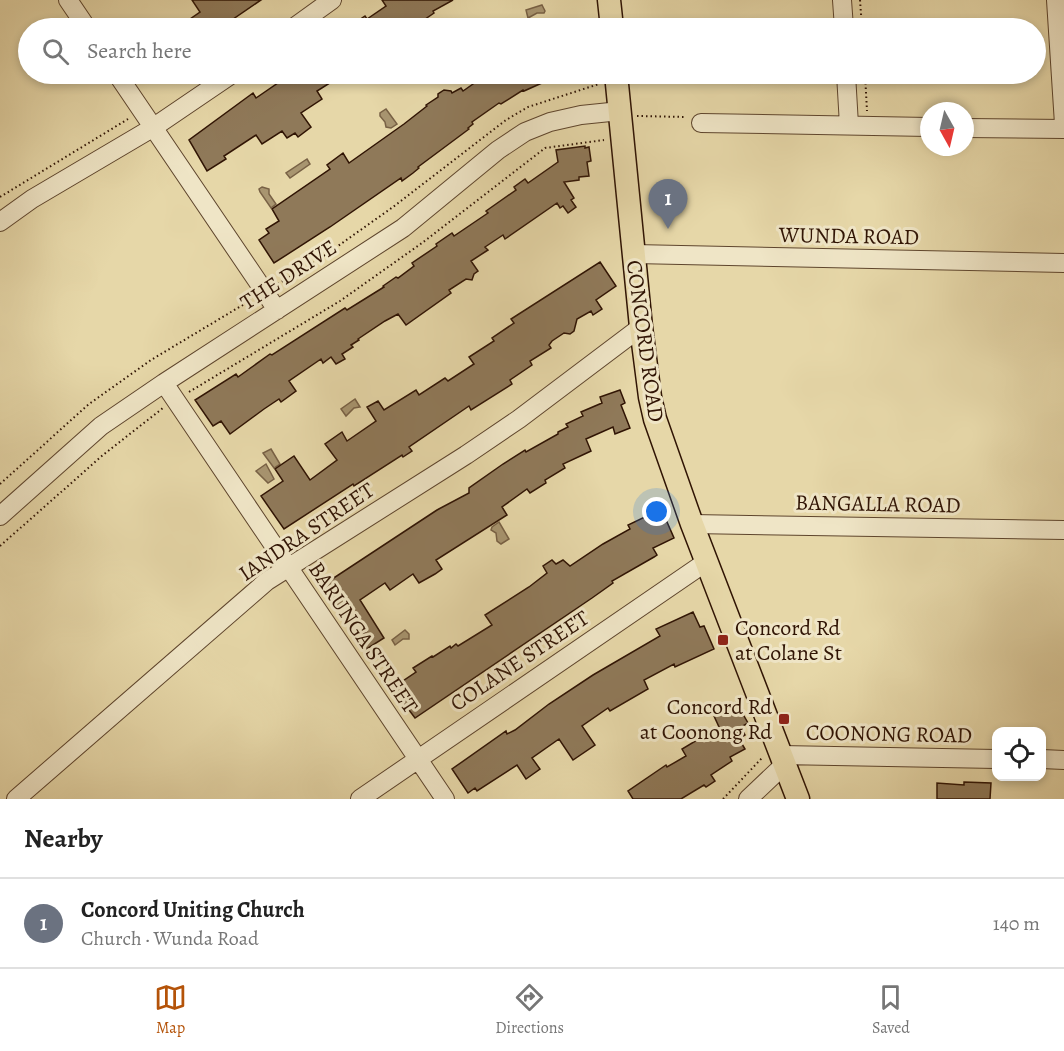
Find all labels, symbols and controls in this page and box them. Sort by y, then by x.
search box [18,18,1046,84]
icon: search [39,35,72,68]
text: Search here [87,36,192,66]
north arrow [920,102,974,156]
pin: 1 [648,180,688,229]
street label: WUNDA ROAD [778,220,919,252]
street label: THE DRIVE [235,233,343,317]
street label: CONCORD ROAD [619,258,671,424]
street label: IANDRA STREET [233,475,380,588]
street label: BANGALLA ROAD [795,488,961,520]
your location [642,497,671,526]
street label: BARUNGA STREET [301,556,425,719]
street label: COLANE STREET [444,603,595,718]
place label: Concord Rd at Colane St [735,613,842,668]
marker: Concord Rd at Colane St [716,633,730,647]
place label: Concord Rd at Coonong Rd [640,692,772,747]
marker: Concord Rd at Coonong Rd [777,712,791,726]
street label: COONONG ROAD [806,718,972,750]
map controls [992,727,1046,781]
button: locate [992,727,1046,781]
text: Nearby [24,821,103,856]
text: Concord Uniting Church [81,895,305,925]
text: 1 [40,910,47,937]
text: 140 m [993,910,1040,937]
text: Church · Wunda Road [81,925,259,952]
tab: Map [154,981,187,1039]
tab: Directions [495,981,564,1039]
tab: Saved [872,981,910,1039]

